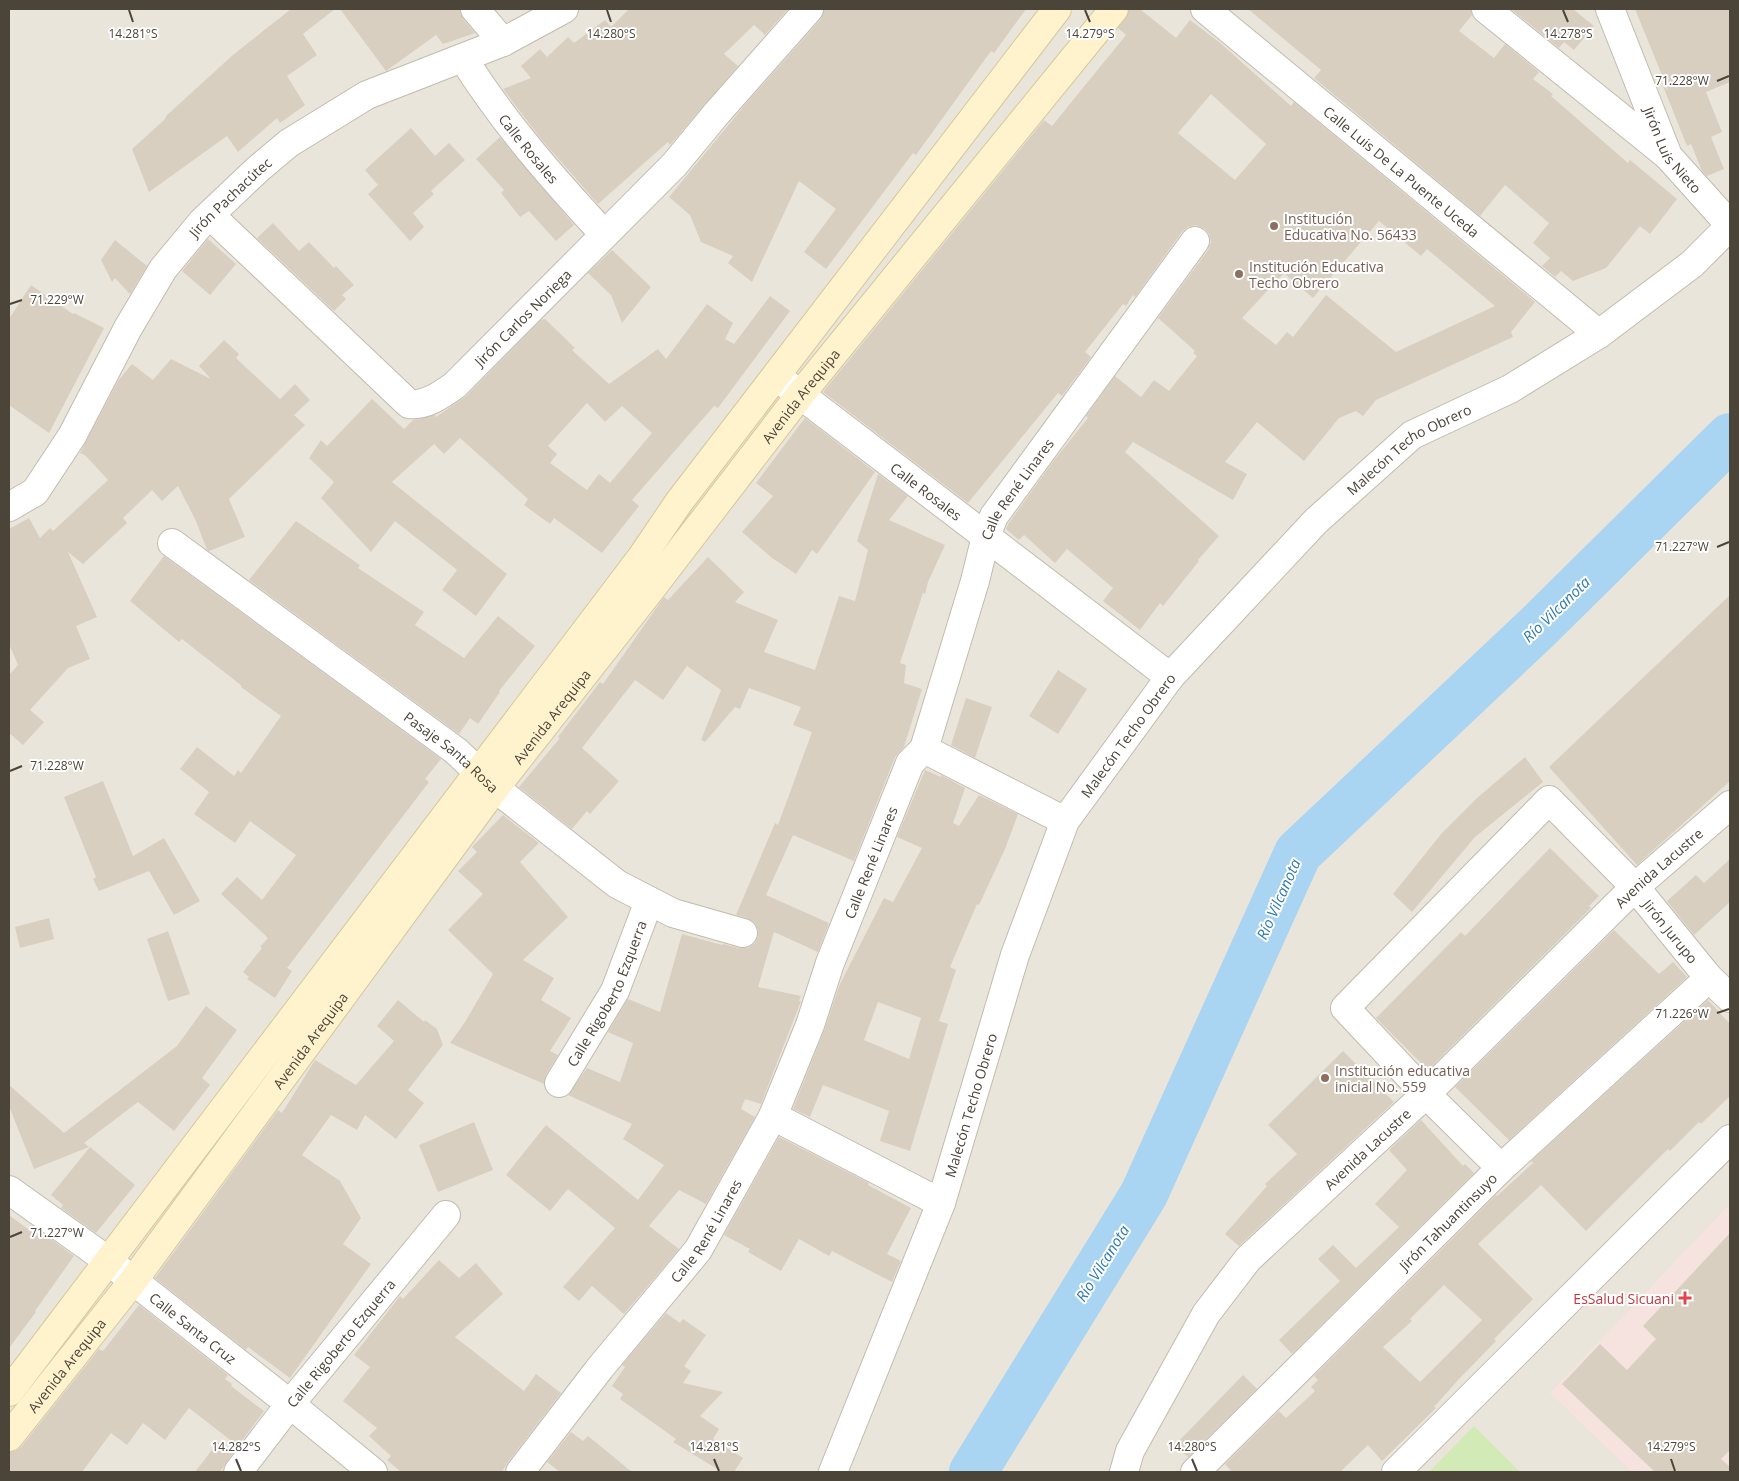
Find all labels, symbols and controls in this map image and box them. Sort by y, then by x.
text: 14.281°S [108,25,158,42]
text: 14.280°S [586,25,636,42]
text: 14.279°S [1065,25,1115,42]
text: 14.278°S [1543,25,1593,42]
text: 71.228°W [1655,72,1709,89]
street label: Calle Luis De La Puente Uceda [1320,101,1484,241]
street label: Jirón Luis Nieto [1639,102,1706,197]
street label: Calle Rosales [495,110,564,187]
street label: Jirón Pachacútec [183,152,275,242]
place label: Institución Educativa No. 56433 [1284,209,1417,244]
marker: Institución Educativa No. 56433 [1268,220,1280,232]
place label: Institución Educativa Techo Obrero [1249,257,1384,292]
street label: Jirón Carlos Noriega [468,265,575,371]
marker: Institución Educativa Techo Obrero [1233,268,1245,280]
text: 71.229°W [30,291,84,308]
street label: Avenida Arequipa [757,345,844,447]
street label: Malecón Techo Obrero [1342,399,1474,499]
street label: Calle René Linares [976,434,1058,543]
street label: Calle Rosales [887,458,966,525]
text: 71.227°W [1655,538,1709,555]
water label: Río Vilcanota [1518,571,1594,646]
street label: Avenida Arequipa [508,665,594,768]
street label: Malecón Techo Obrero [1076,669,1179,801]
street label: Pasaje Santa Rosa [400,707,503,796]
text: 71.228°W [30,757,84,774]
street label: Calle René Linares [839,803,901,921]
street label: Avenida Lacustre [1610,823,1707,912]
water label: Río Vilcanota [1251,855,1305,942]
street label: Jirón Jurupo [1638,894,1703,967]
street label: Calle Rigoberto Ezquerra [562,918,650,1070]
street label: Avenida Arequipa [268,988,352,1092]
text: 71.226°W [1655,1005,1709,1022]
street label: Malecón Techo Obrero [940,1031,1001,1179]
place label: Institución educativa inicial No. 559 [1335,1061,1470,1096]
marker: Institución educativa inicial No. 559 [1319,1072,1331,1084]
street label: Avenida Lacustre [1320,1104,1414,1194]
street label: Jirón Tahuantinsuyo [1393,1168,1501,1275]
street label: Calle René Linares [666,1175,746,1286]
water label: Río Vilcanota [1071,1221,1134,1305]
text: 71.227°W [30,1224,84,1241]
street label: Calle Rigoberto Ezquerra [282,1275,399,1411]
street label: Calle Santa Cruz [146,1288,241,1368]
place label: EsSalud Sicuani [1573,1289,1674,1308]
marker: EsSalud Sicuani [1678,1291,1692,1305]
street label: Avenida Arequipa [23,1314,110,1416]
text: 14.282°S [211,1438,261,1455]
text: 14.281°S [689,1438,739,1455]
text: 14.280°S [1167,1438,1217,1455]
text: 14.279°S [1646,1438,1696,1455]

